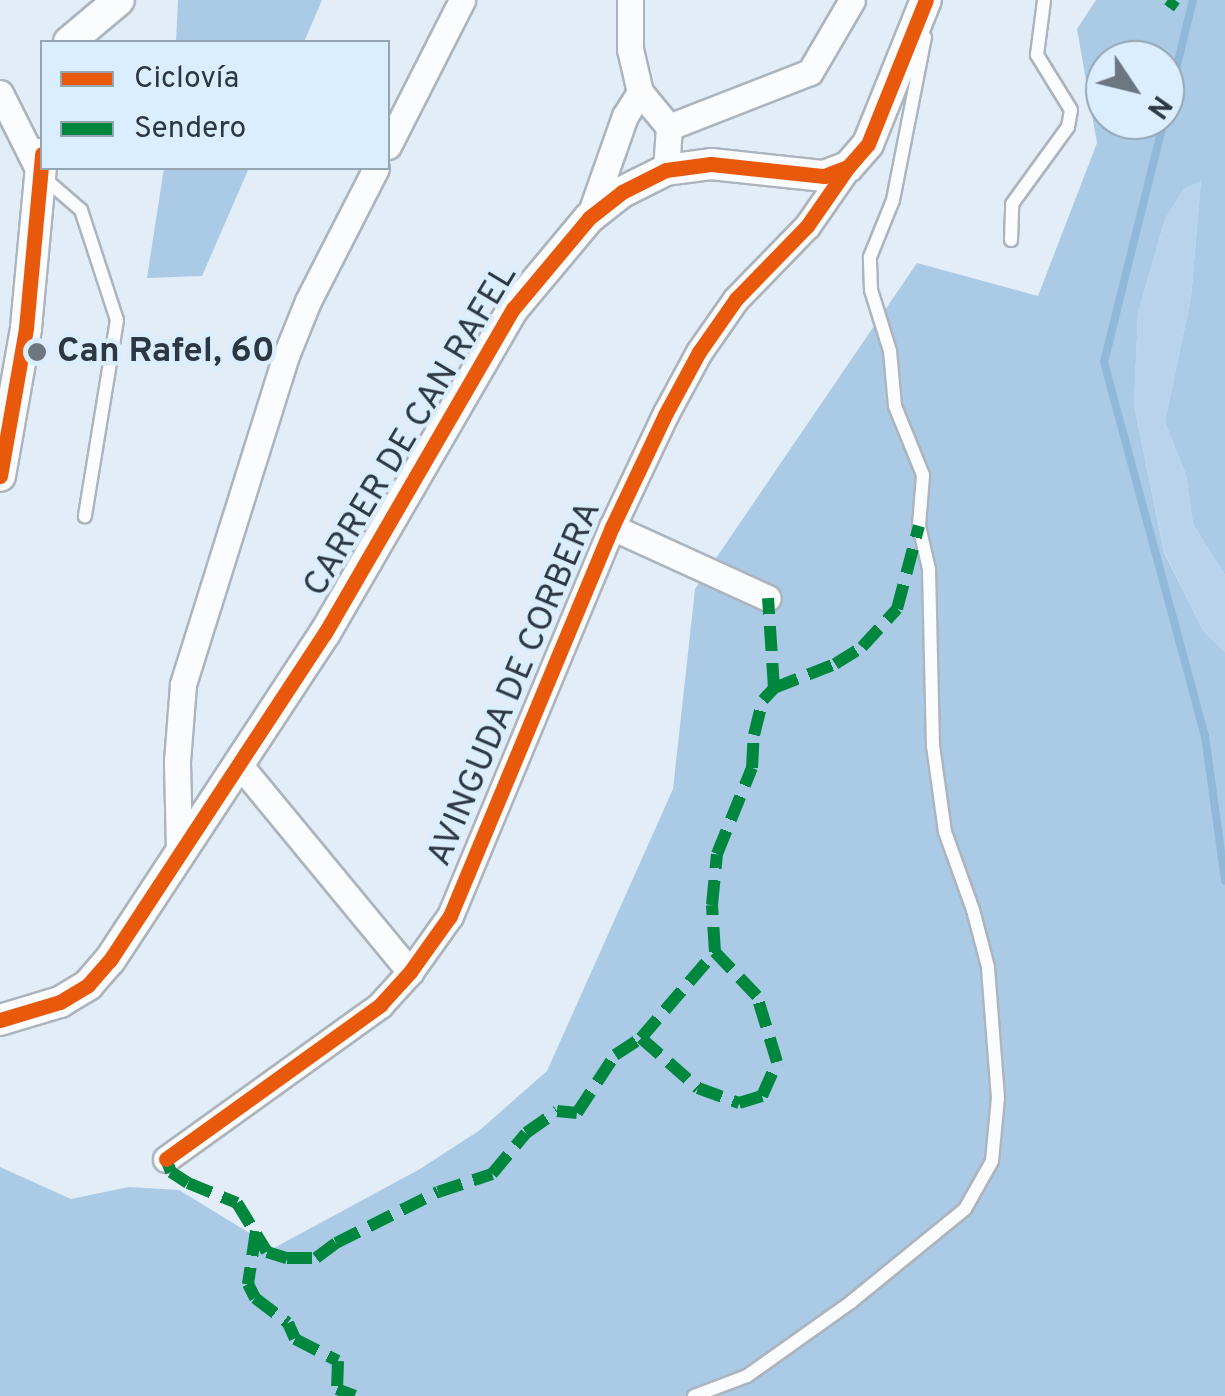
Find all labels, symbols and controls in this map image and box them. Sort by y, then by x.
legend [40,40,390,170]
north arrow [1085,40,1185,140]
text: Ciclovía [134,61,239,98]
text: N [1137,87,1178,125]
text: Sendero [134,111,246,148]
street label: CARRER DE CAN RAFEL [295,257,527,605]
place label: Can Rafel, 60 [57,331,275,373]
marker: Can Rafel, 60 [26,341,48,363]
street label: AVINGUDA DE CORBERA [419,495,611,873]

